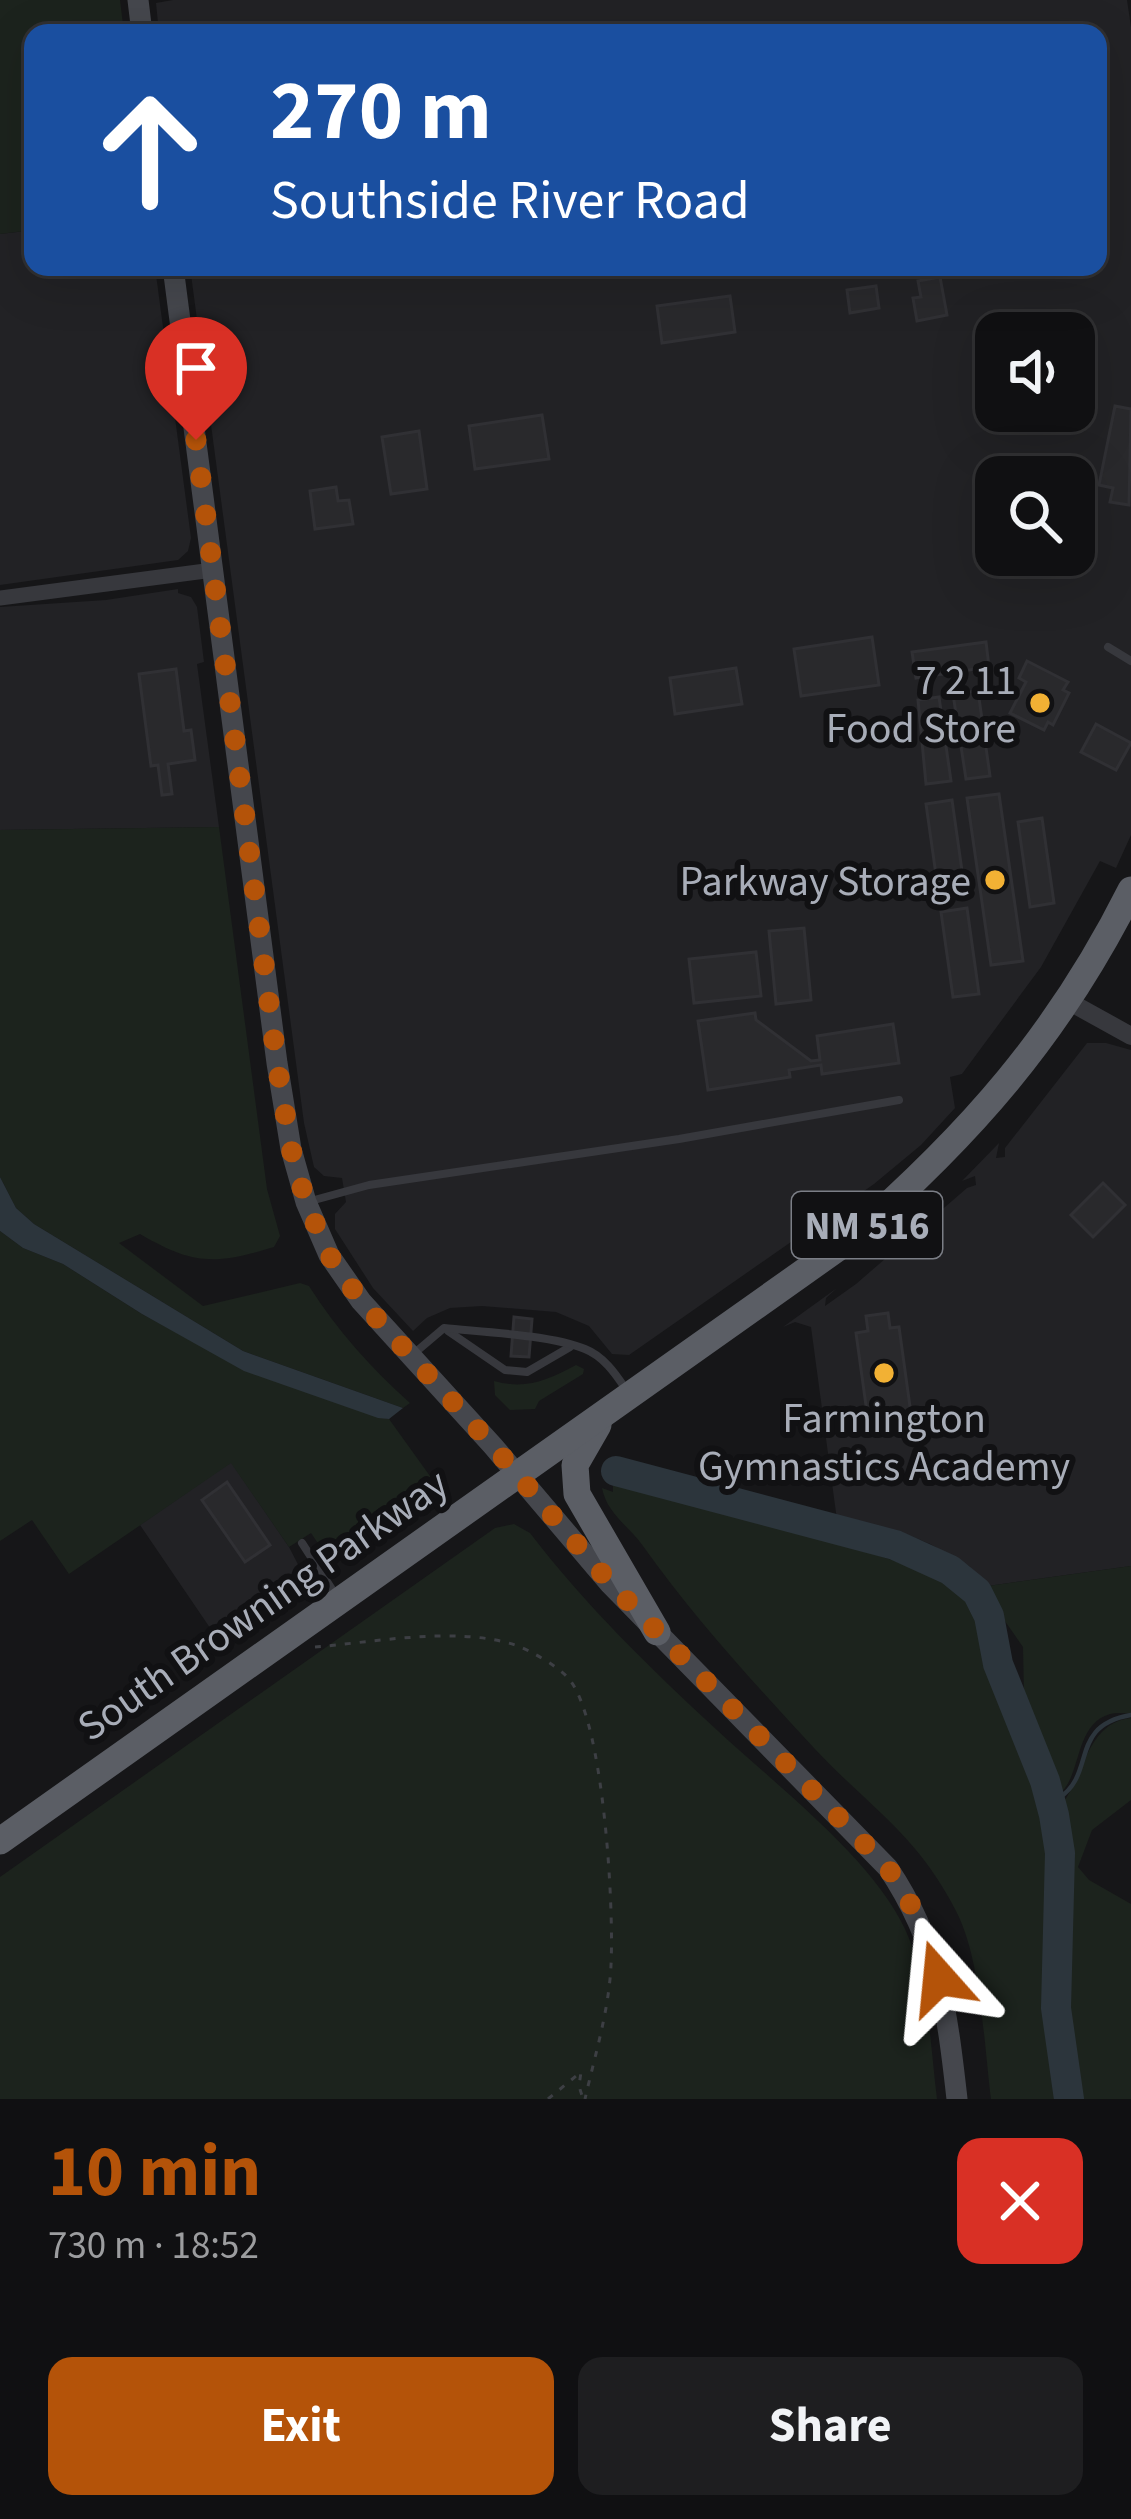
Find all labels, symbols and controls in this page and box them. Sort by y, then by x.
text: 270 m [270,52,492,172]
icon: ahead [72,72,228,228]
text: Southside River Road [270,163,750,240]
map controls [975,312,1095,576]
button: sound [975,312,1095,432]
pin [145,317,247,440]
icon: arrive [163,335,229,401]
button: search [975,456,1095,576]
place label: 7 2 11 Food Store [826,651,1016,759]
marker: 7 2 11 Food Store [1027,690,1053,716]
place label: Parkway Storage [680,852,971,912]
marker: Parkway Storage [982,867,1008,893]
road number: NM 516 [792,1192,942,1258]
marker: Farmington Gymnastics Academy [871,1360,897,1386]
place label: Farmington Gymnastics Academy [698,1389,1070,1497]
street label: South Browning Parkway [66,1455,461,1756]
position arrow [876,1915,1002,2041]
text: 10 min [48,2121,261,2224]
button: close [957,2138,1083,2264]
text: 730 m · 18:52 [48,2218,259,2274]
button: Exit [48,2357,554,2495]
button: Share [578,2357,1083,2495]

